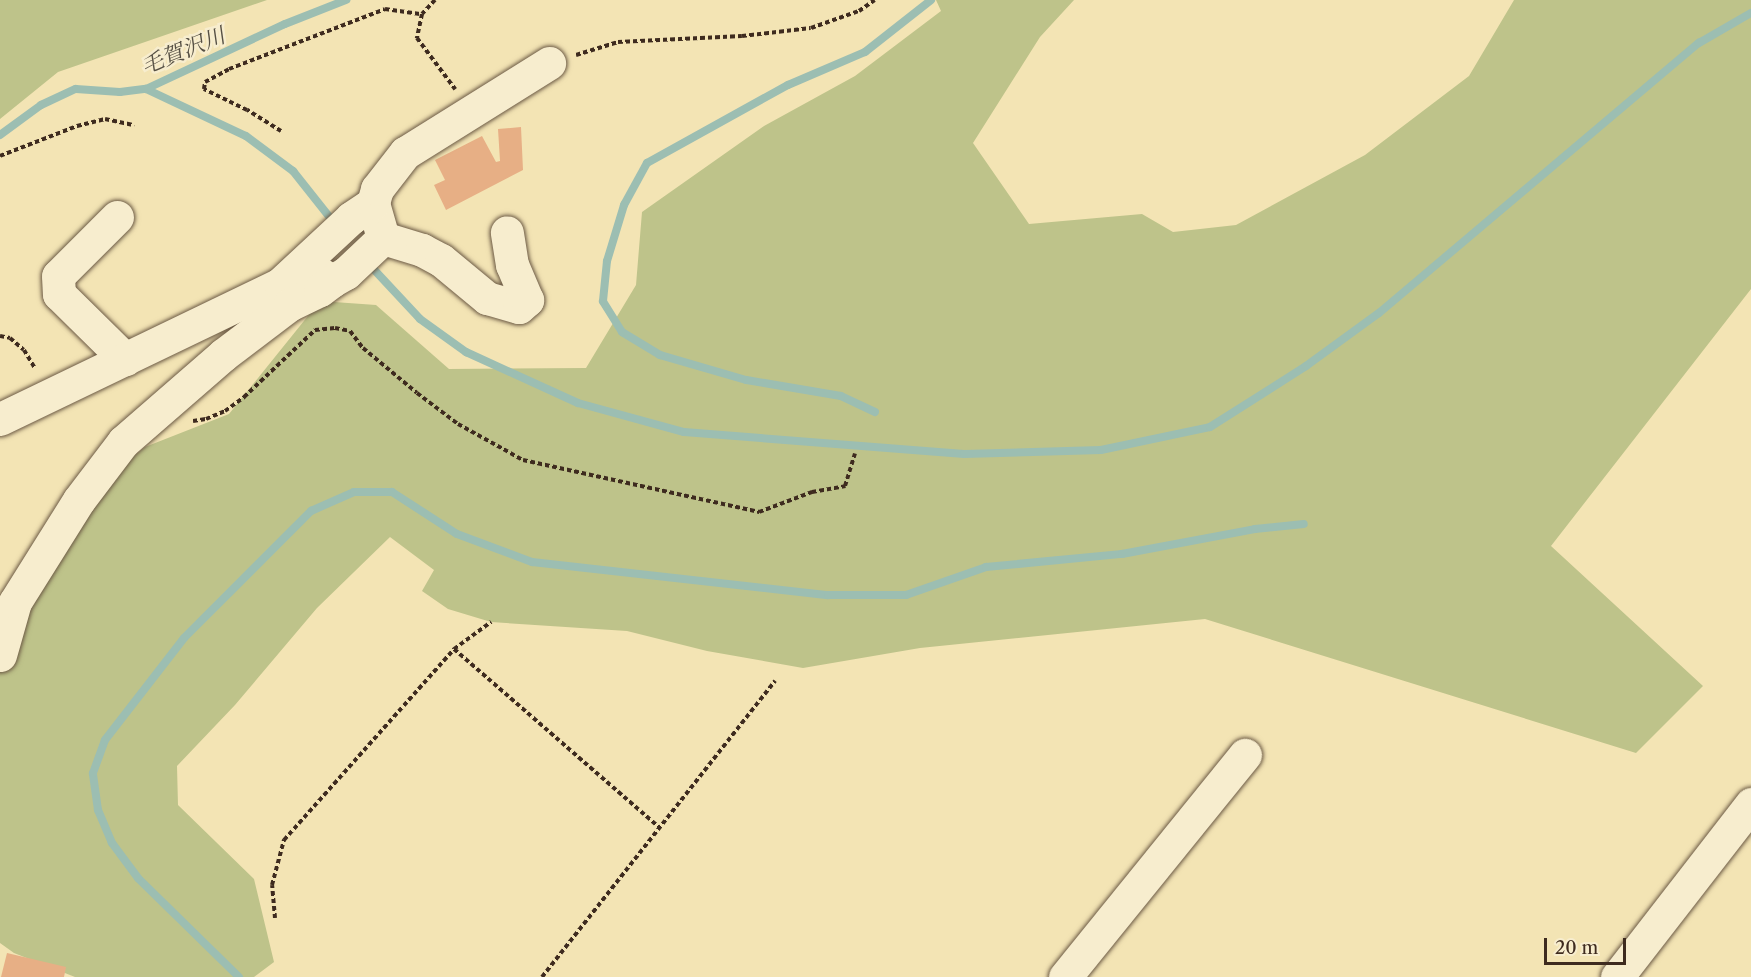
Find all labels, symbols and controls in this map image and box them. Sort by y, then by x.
water label: 毛賀沢川 [137,22,229,80]
scale bar [1547,926,1630,964]
text: 20 m [1555,937,1598,959]

